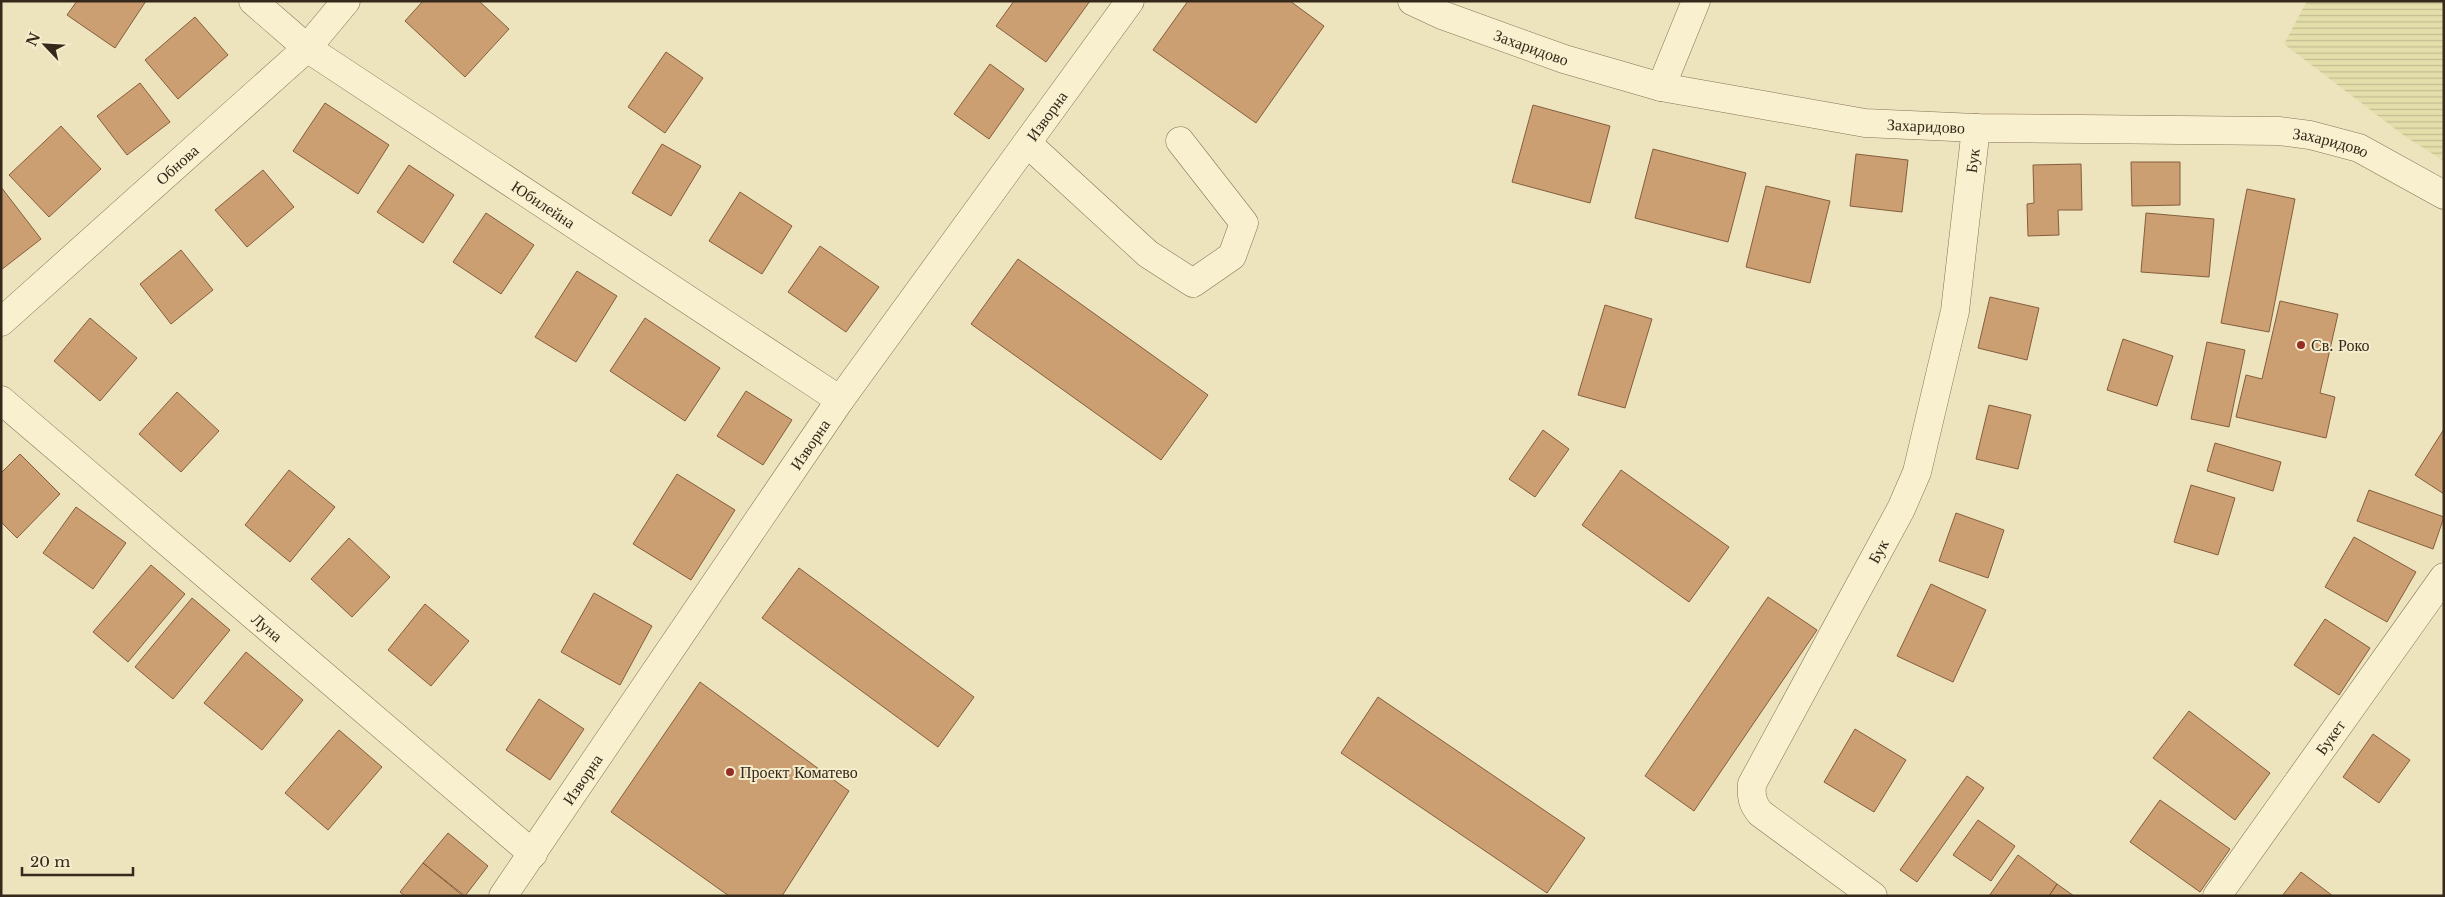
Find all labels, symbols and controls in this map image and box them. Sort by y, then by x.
north arrow [20,20,70,70]
street label: Захаридово [1491,25,1571,70]
text: N [22,30,44,49]
street label: Изворна [1022,87,1071,145]
street label: Захаридово [1887,114,1966,137]
street label: Захаридово [2291,123,2373,162]
street label: Обнова [151,140,202,189]
street label: Бук [1961,147,1984,174]
street label: Юбилейна [508,176,579,232]
place label: Св. Роко [2311,335,2370,355]
marker: Св. Роко [2295,339,2307,351]
street label: Изворна [786,415,834,474]
street label: Бук [1863,535,1893,567]
street label: Луна [248,609,287,646]
street label: Букет [2311,716,2349,759]
street label: Изворна [558,750,607,809]
place label: Проект Коматево [740,762,858,782]
marker: Проект Коматево [724,766,736,778]
scale bar [22,844,134,876]
text: 20 m [30,852,70,871]

